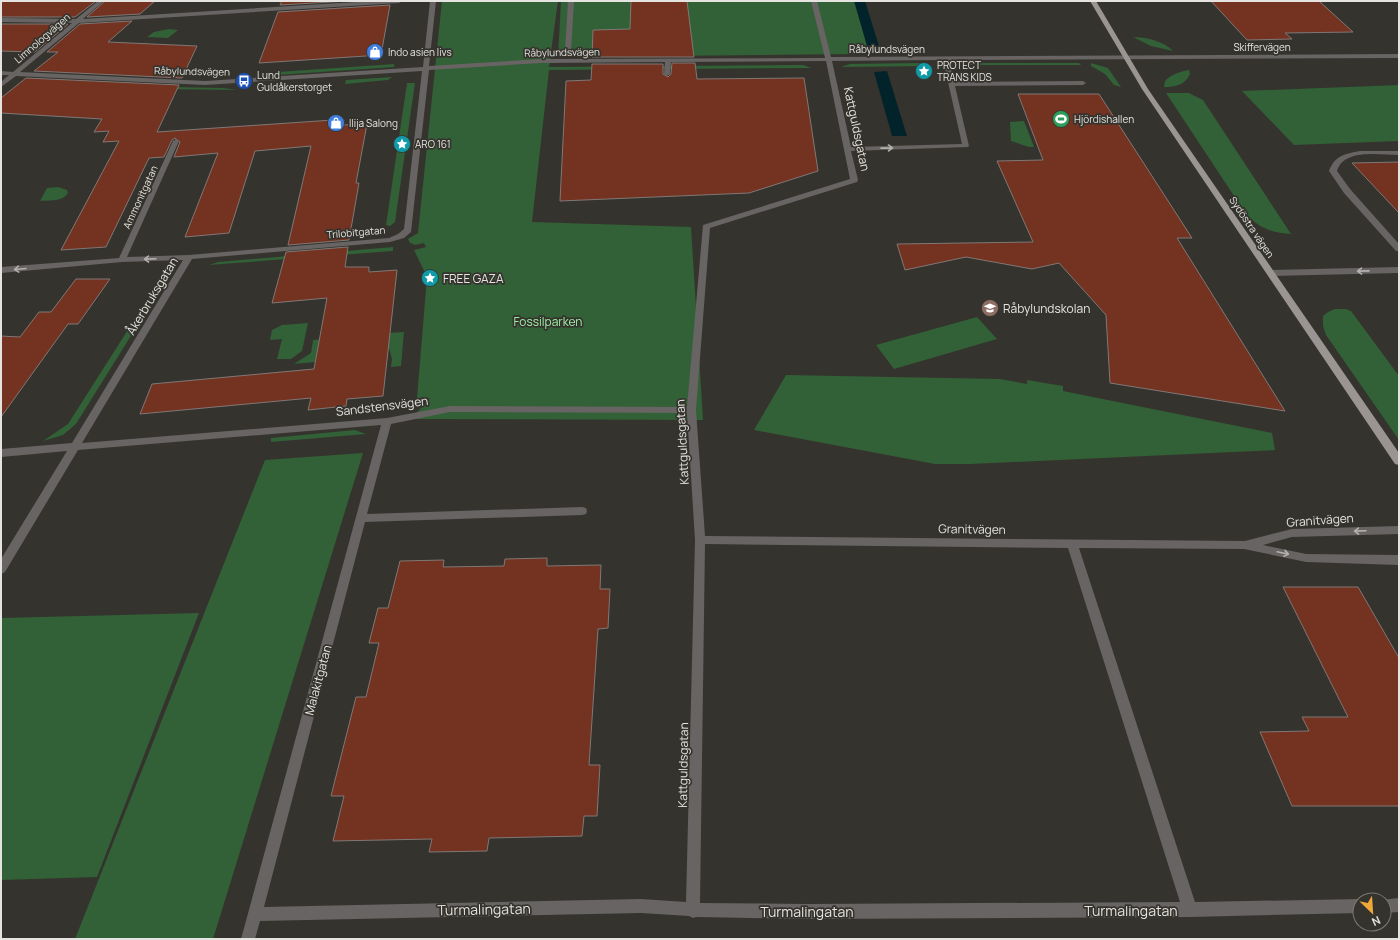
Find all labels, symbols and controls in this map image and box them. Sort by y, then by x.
street label: Limnologvägen [11,10,73,66]
street label: Skiffervägen [1233,40,1291,54]
shop icon: Indo asien livs [365,42,385,62]
street label: Råbylundsvägen [849,42,925,56]
street label: Råbylundsvägen [524,44,600,60]
place label: Indo asien livs [388,45,452,59]
place label: PROTECT TRANS KIDS [937,58,992,84]
place icon: PROTECT TRANS KIDS [914,61,934,81]
street label: Råbylundsvägen [154,63,230,79]
place label: Lund Guldåkerstorget [257,68,332,94]
bus stop icon: Lund Guldåkerstorget [234,71,254,91]
street label: Kattguldsgatan [840,85,874,173]
sports icon: Hjördishallen [1051,109,1071,129]
place label: Hjördishallen [1074,112,1134,126]
shop icon: Ilija Salong [326,113,346,133]
place label: Ilija Salong [349,116,398,130]
place icon: ARO 161 [392,134,412,154]
place label: ARO 161 [415,137,451,151]
one-way arrow [880,144,893,152]
street label: Ammonitgatan [119,163,161,231]
street label: Sydöstra vägen [1226,194,1278,260]
street label: Trilobitgatan [326,222,386,242]
street label: Åkerbruksgatan [122,254,182,338]
one-way arrow [144,255,157,263]
one-way arrow [14,265,27,272]
one-way arrow [1357,267,1370,275]
place icon: FREE GAZA [420,268,440,288]
place label: FREE GAZA [443,270,504,287]
school or university icon: Råbylundskolan [980,298,1000,318]
place label: Råbylundskolan [1003,300,1090,317]
park label: Fossilparken [514,313,583,330]
street label: Sandstensvägen [335,392,429,420]
street label: Kattguldsgatan [671,399,693,485]
street label: Granitvägen [1286,509,1354,531]
street label: Granitvägen [938,520,1006,538]
one-way arrow [1354,527,1367,535]
one-way arrow [1276,550,1289,558]
street label: Malakitgatan [300,643,336,717]
street label: Kattguldsgatan [674,722,692,808]
north arrow [1352,892,1392,932]
street label: Turmalingatan [437,899,531,919]
street label: Turmalingatan [1084,901,1178,920]
street label: Turmalingatan [760,902,854,921]
text: N [1370,913,1383,930]

